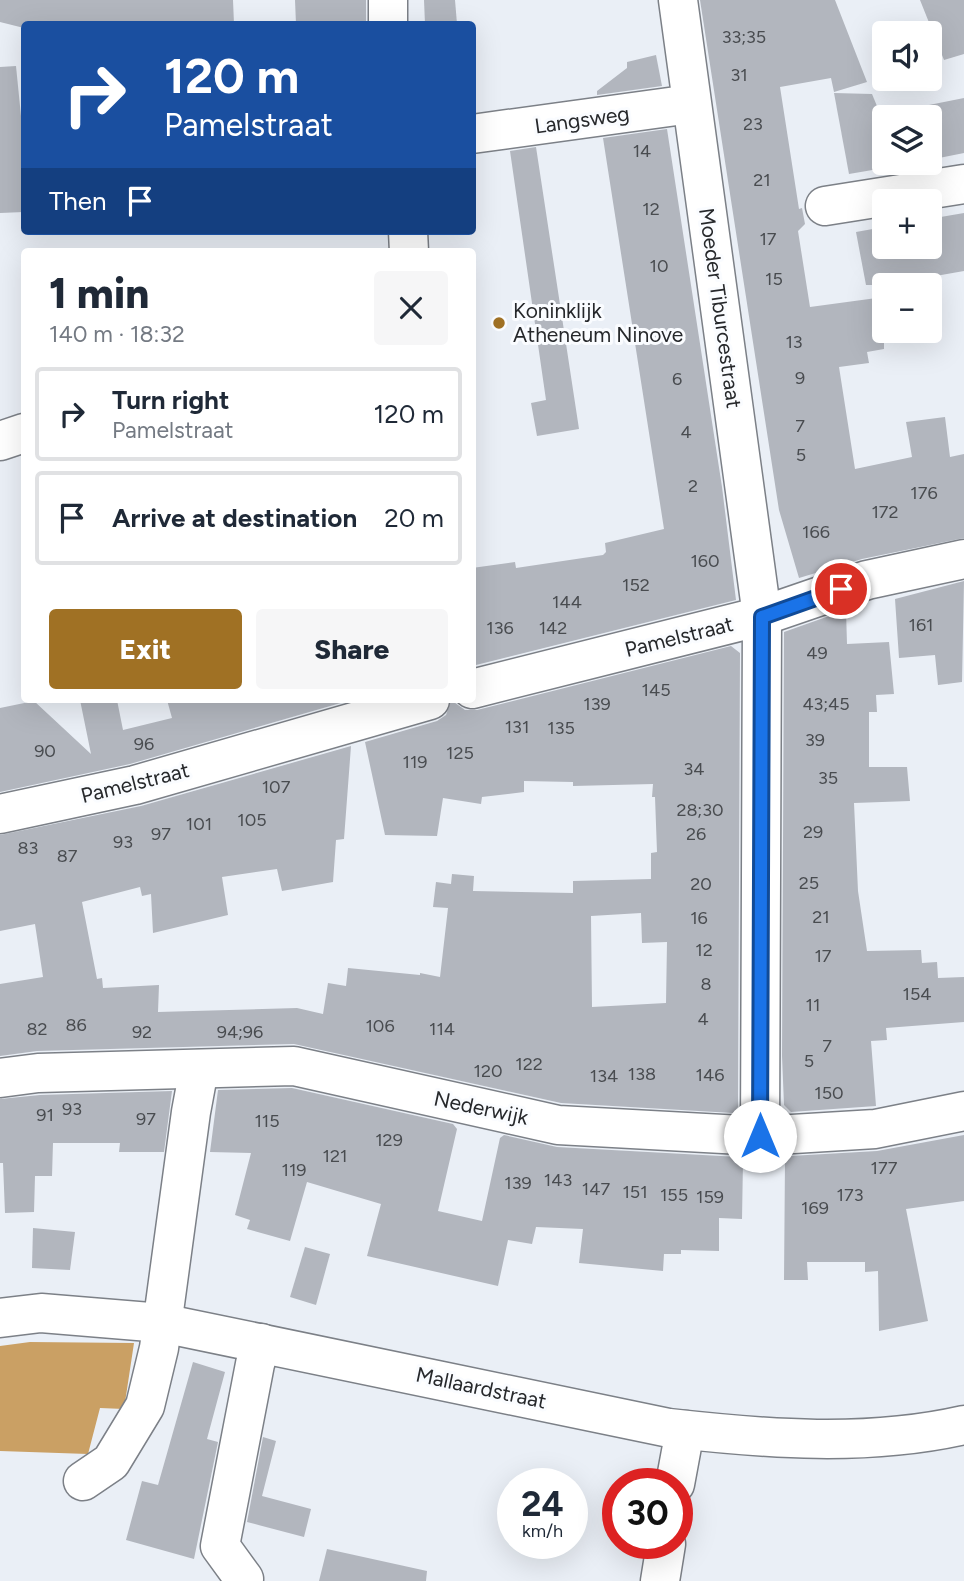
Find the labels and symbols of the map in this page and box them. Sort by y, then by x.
house number: 33;35 [722,26,766,48]
house number: 31 [730,64,748,86]
street label: Langsweg [533,100,631,139]
house number: 23 [743,113,763,135]
house number: 14 [633,140,651,162]
house number: 21 [753,169,771,191]
house number: 12 [642,198,660,220]
street label: Moeder Tiburcestraat [694,206,747,410]
house number: 17 [759,228,777,250]
house number: 10 [650,255,668,277]
house number: 15 [765,268,783,290]
place label: Koninklijk Atheneum Ninove [513,298,683,347]
marker: Koninklijk Atheneum Ninove [491,315,507,331]
house number: 13 [785,331,803,353]
house number: 9 [795,367,805,389]
house number: 6 [672,368,682,390]
house number: 7 [795,415,805,437]
house number: 4 [680,421,692,443]
house number: 5 [796,444,806,466]
house number: 2 [688,475,698,497]
house number: 176 [910,482,938,504]
house number: 172 [871,501,899,523]
house number: 166 [802,521,830,543]
house number: 160 [690,550,720,572]
pin [811,559,871,619]
house number: 152 [622,574,650,596]
house number: 144 [552,591,582,613]
street label: Pamelstraat [622,611,736,662]
house number: 161 [908,614,934,636]
house number: 136 [486,617,514,639]
house number: 142 [539,617,567,639]
house number: 49 [806,642,828,664]
house number: 145 [642,679,670,701]
house number: 139 [583,693,611,715]
house number: 43;45 [802,693,850,715]
house number: 131 [505,716,529,738]
house number: 135 [547,717,575,739]
house number: 39 [805,729,825,751]
house number: 96 [134,733,154,755]
house number: 90 [34,740,56,762]
house number: 125 [446,742,474,764]
house number: 119 [402,751,428,773]
street label: Pamelstraat [78,757,192,808]
house number: 34 [684,758,704,780]
house number: 35 [818,767,838,789]
house number: 107 [262,776,291,798]
house number: 28;30 [676,799,724,821]
house number: 105 [237,809,267,831]
house number: 101 [186,813,212,835]
house number: 29 [803,821,823,843]
house number: 97 [151,823,171,845]
house number: 26 [686,823,706,845]
house number: 93 [113,831,133,853]
house number: 83 [18,837,38,859]
house number: 87 [57,845,78,867]
house number: 25 [799,872,819,894]
house number: 20 [690,873,712,895]
house number: 21 [812,906,830,928]
house number: 16 [690,907,708,929]
house number: 12 [695,939,713,961]
house number: 17 [814,945,832,967]
house number: 8 [700,973,712,995]
house number: 154 [903,983,931,1005]
house number: 11 [806,994,820,1016]
house number: 4 [697,1008,709,1030]
house number: 86 [65,1014,87,1036]
house number: 106 [365,1015,395,1037]
house number: 82 [26,1018,48,1040]
house number: 114 [429,1018,455,1040]
house number: 92 [132,1021,152,1043]
house number: 94;96 [217,1021,263,1043]
house number: 7 [822,1035,832,1057]
house number: 5 [804,1050,814,1072]
house number: 122 [515,1053,543,1075]
house number: 120 [473,1060,503,1082]
house number: 138 [628,1063,656,1085]
house number: 146 [696,1064,724,1086]
house number: 134 [590,1065,618,1087]
house number: 150 [814,1082,844,1104]
street label: Nederwijk [432,1085,531,1130]
house number: 93 [62,1098,82,1120]
position arrow [723,1099,797,1173]
house number: 91 [36,1104,54,1126]
house number: 97 [136,1108,156,1130]
house number: 115 [254,1110,280,1132]
house number: 129 [375,1129,403,1151]
house number: 121 [323,1145,347,1167]
house number: 177 [871,1157,898,1179]
house number: 119 [281,1159,307,1181]
house number: 143 [544,1169,572,1191]
house number: 139 [504,1172,532,1194]
house number: 147 [582,1178,610,1200]
house number: 151 [622,1181,648,1203]
house number: 155 [660,1184,688,1206]
house number: 173 [837,1184,863,1206]
house number: 159 [696,1186,724,1208]
house number: 169 [801,1197,829,1219]
street label: Mallaardstraat [414,1361,549,1414]
speed limit sign: 30 [602,1468,693,1559]

